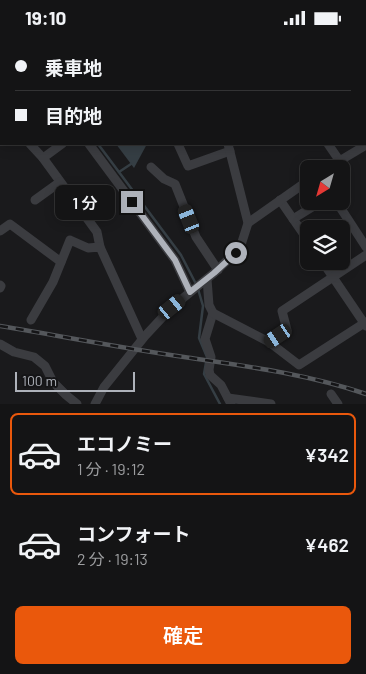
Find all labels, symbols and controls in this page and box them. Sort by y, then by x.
text: 19:10 [25,6,66,29]
text: 乗車地 [45,56,102,79]
text: 目的地 [45,104,102,127]
north arrow [300,160,350,210]
map controls [300,160,350,270]
callout: 1 分 [54,185,114,219]
route end [121,191,143,213]
text: 1 分 [73,193,97,212]
car [176,202,201,236]
button: layers [300,220,350,270]
route start [225,242,247,264]
car [155,292,188,322]
car [261,321,294,351]
scale bar [15,369,135,392]
text: 100 m [22,372,57,389]
icon: car [17,432,62,477]
text: エコノミー [77,432,172,455]
text: ¥342 [304,443,349,466]
text: 1 分 · 19:12 [77,459,145,478]
icon: car [17,522,62,567]
text: コンフォート [77,522,190,545]
text: ¥462 [304,533,349,556]
text: 2 分 · 19:13 [77,549,148,568]
button: 確定 [15,606,351,664]

